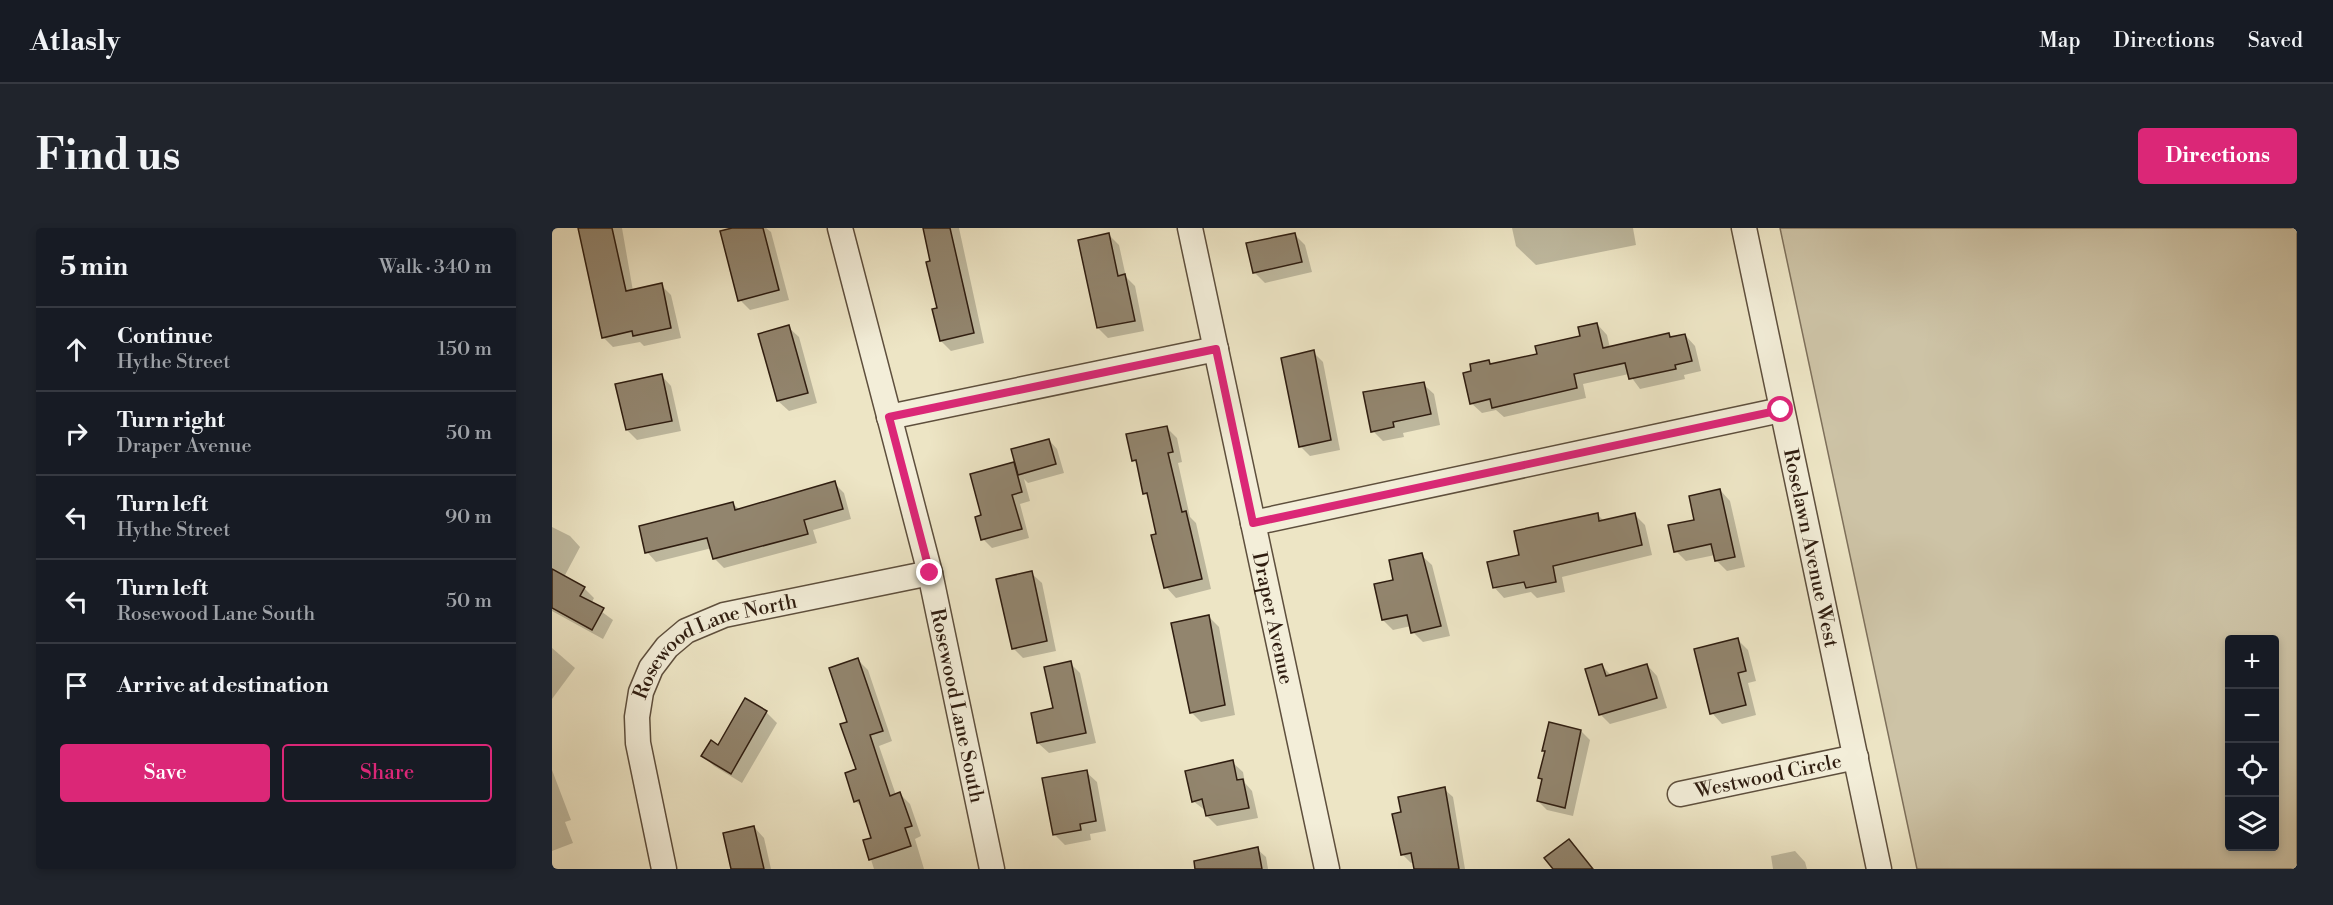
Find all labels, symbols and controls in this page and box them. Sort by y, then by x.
text: Atlasly [30,24,120,59]
text: Map [2039,28,2081,54]
text: Directions [2114,28,2215,54]
text: Saved [2248,28,2303,54]
button: Directions [2138,128,2297,184]
text: Find us [36,130,180,183]
text: 5 min [60,251,128,283]
text: Walk · 340 m [379,255,492,280]
text: Continue [117,323,213,350]
icon: ahead [60,333,93,366]
text: 150 m [437,337,492,362]
text: Hythe Street [117,350,230,375]
route start [1767,396,1793,422]
text: Turn right [117,407,225,434]
icon: right [60,417,93,450]
text: 50 m [446,421,492,446]
text: Draper Avenue [117,434,252,459]
street label: Roselawn Avenue West [1777,447,1843,650]
text: Turn left [117,491,208,518]
icon: left [60,501,93,534]
text: 90 m [445,505,492,530]
text: Hythe Street [117,518,230,543]
street label: Draper Avenue [1246,550,1298,687]
route end [916,559,942,585]
text: Turn left [117,575,208,602]
icon: left [60,585,93,618]
text: 50 m [446,589,492,614]
street label: Rosewood Lane North [628,589,800,703]
text: Rosewood Lane South [117,602,315,627]
street label: Rosewood Lane South [924,606,989,806]
map controls [2225,635,2279,851]
button: + [2225,635,2279,689]
icon: arrive [60,669,93,702]
text: Arrive at destination [117,672,329,699]
button: − [2225,689,2279,743]
button: locate [2225,743,2279,797]
button: Save [60,744,270,802]
button: Share [282,744,492,802]
street label: Westwood Circle [1692,749,1844,805]
button: layers [2225,797,2279,851]

